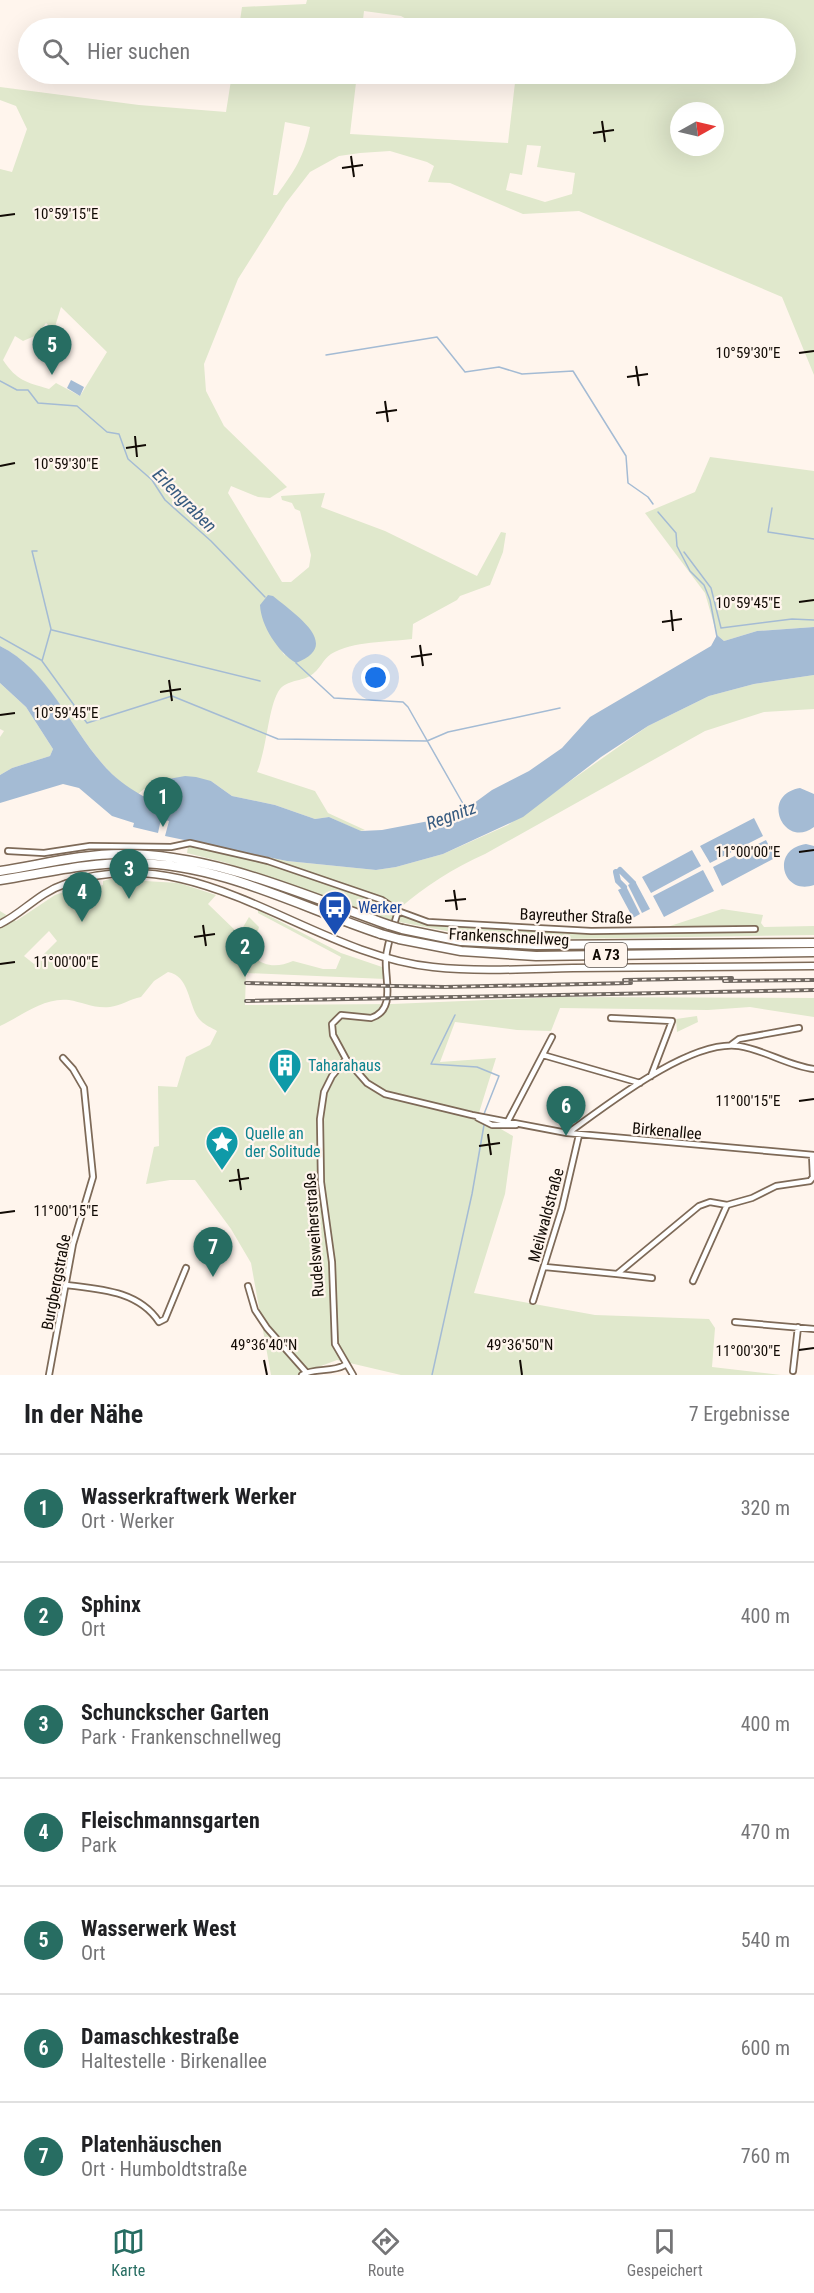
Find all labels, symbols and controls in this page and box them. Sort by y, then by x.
search box [18,18,796,84]
icon: search [39,35,72,68]
text: Hier suchen [87,39,190,64]
north arrow [670,102,724,156]
text: 10°59'15"E [34,205,98,223]
pin: 5 [32,326,72,375]
text: 10°59'30"E [716,344,780,362]
text: 10°59'30"E [34,455,98,473]
water label: Erlengraben [149,464,221,536]
text: 10°59'45"E [716,594,780,612]
your location [361,663,390,692]
text: 10°59'45"E [34,704,98,722]
pin: 1 [144,778,182,827]
water label: Regnitz [423,796,479,834]
text: 11°00'00"E [716,843,780,861]
pin: 3 [110,850,148,899]
pin: 4 [62,872,101,922]
bus stop icon: Werker [317,889,353,936]
place label: Werker [358,898,402,917]
street label: Bayreuther Straße [519,905,633,927]
street label: Frankenschnellweg [448,924,570,950]
pin: 2 [226,928,264,977]
road number: A 73 [585,943,627,967]
text: 11°00'00"E [34,953,98,971]
building icon: Taharahaus [267,1047,303,1094]
place label: Taharahaus [308,1056,381,1075]
pin: 6 [546,1086,586,1136]
text: 11°00'15"E [716,1092,780,1110]
street label: Birkenallee [632,1119,702,1143]
place icon: Quelle an der Solitude [204,1124,240,1171]
place label: Quelle an der Solitude [245,1124,321,1161]
street label: Meilwaldstraße [524,1166,568,1264]
street label: Rudelsweiherstraße [300,1172,328,1298]
text: 11°00'15"E [34,1202,98,1220]
pin: 7 [194,1228,232,1277]
street label: Burgbergstraße [37,1232,75,1332]
text: 49°36'40"N [231,1336,297,1354]
text: 49°36'50"N [487,1336,553,1354]
text: 11°00'30"E [716,1342,780,1360]
text: In der Nähe [24,1399,143,1429]
text: 7 Ergebnisse [689,1402,790,1426]
text: Wasserkraftwerk Werker [81,1484,297,1509]
text: 1 [38,1496,49,1520]
text: 320 m [741,1496,790,1520]
text: Ort · Werker [81,1509,174,1533]
text: Sphinx [81,1592,141,1617]
text: 2 [38,1604,49,1628]
text: 400 m [741,1604,790,1628]
text: Ort [81,1617,106,1641]
text: Schunckscher Garten [81,1700,269,1725]
text: 3 [38,1712,49,1736]
text: 400 m [741,1712,790,1736]
text: Park · Frankenschnellweg [81,1725,281,1749]
text: Fleischmannsgarten [81,1808,260,1833]
text: 4 [38,1820,49,1844]
text: 470 m [741,1820,790,1844]
text: Park [81,1833,117,1857]
text: Wasserwerk West [81,1916,236,1941]
text: 5 [38,1928,49,1952]
text: 540 m [741,1928,790,1952]
text: Ort [81,1941,106,1965]
text: Damaschkestraße [81,2024,239,2049]
text: 6 [38,2036,49,2060]
text: 600 m [741,2036,790,2060]
text: Haltestelle · Birkenallee [81,2049,267,2073]
text: Platenhäuschen [81,2132,222,2157]
text: 7 [38,2144,49,2168]
text: 760 m [741,2144,790,2168]
text: Ort · Humboldtstraße [81,2157,247,2181]
tab: Karte [111,2225,145,2280]
tab: Route [368,2225,404,2280]
tab: Gespeichert [627,2225,703,2280]

